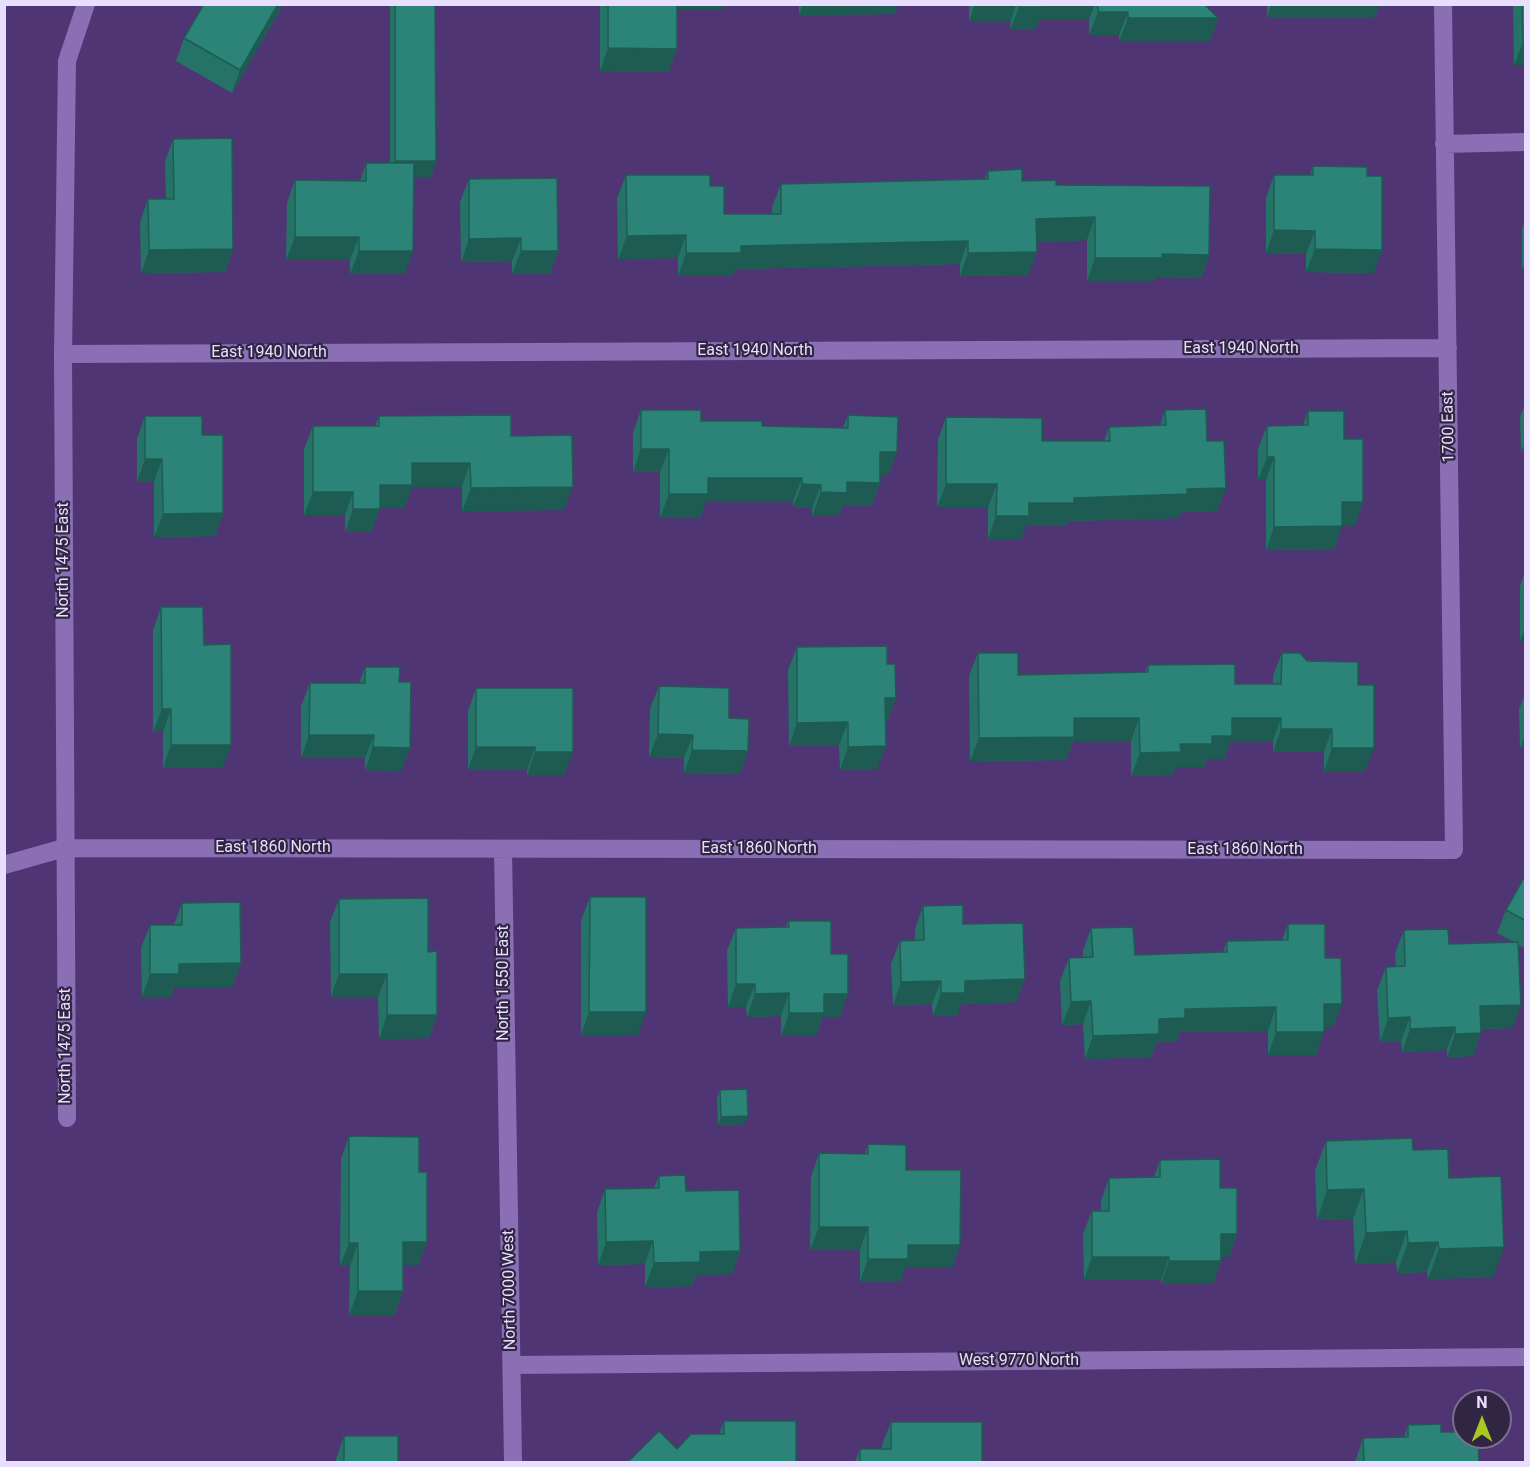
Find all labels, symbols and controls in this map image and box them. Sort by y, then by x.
street label: East 1940 North [1183,339,1299,359]
street label: East 1940 North [697,341,813,361]
street label: East 1940 North [211,343,327,363]
street label: 1700 East [1439,391,1459,463]
street label: North 1475 East [54,502,74,618]
street label: East 1860 North [215,838,331,858]
street label: East 1860 North [701,839,817,859]
street label: East 1860 North [1187,840,1303,860]
street label: North 1550 East [494,925,514,1041]
street label: North 1475 East [56,988,76,1104]
street label: North 7000 West [499,1230,521,1350]
street label: West 9770 North [959,1351,1079,1371]
north arrow [1452,1389,1512,1449]
text: N [1476,1393,1488,1412]

